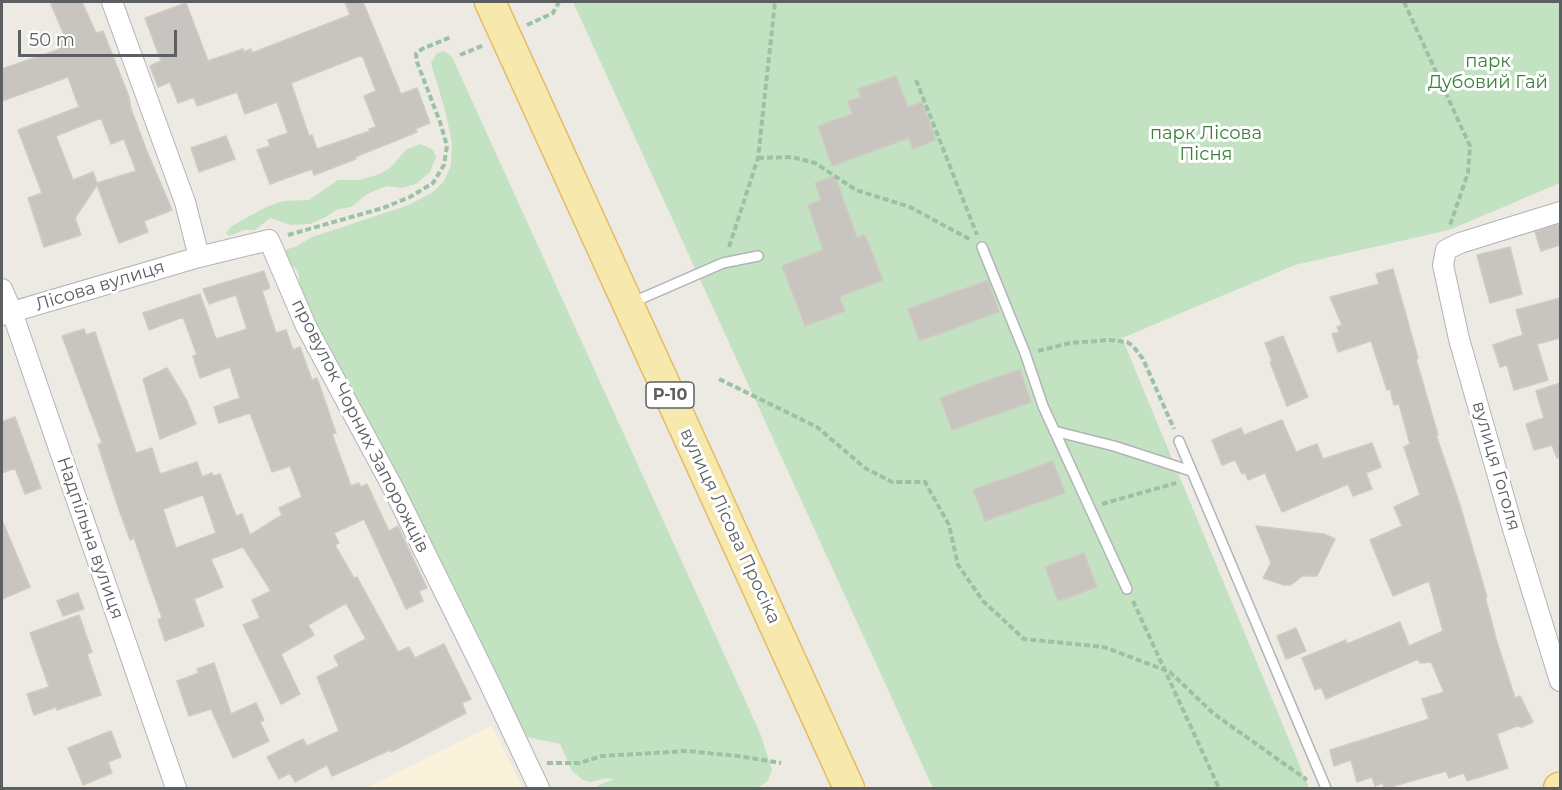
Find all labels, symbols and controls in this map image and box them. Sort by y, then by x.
scale bar [21,18,180,56]
text: 50 m [29,29,75,51]
park label: парк Дубовий Гай [1428,51,1548,94]
park label: парк Лісова Пісня [1150,123,1262,166]
street label: Лісова вулиця [33,256,167,316]
street label: провулок Чорних Запорожців [286,296,434,556]
road number: Р-10 [646,382,694,408]
street label: вулиця Гоголя [1467,399,1525,533]
street label: вулиця Лісова Просіка [675,425,785,627]
street label: Надпільна вулиця [52,454,128,622]

